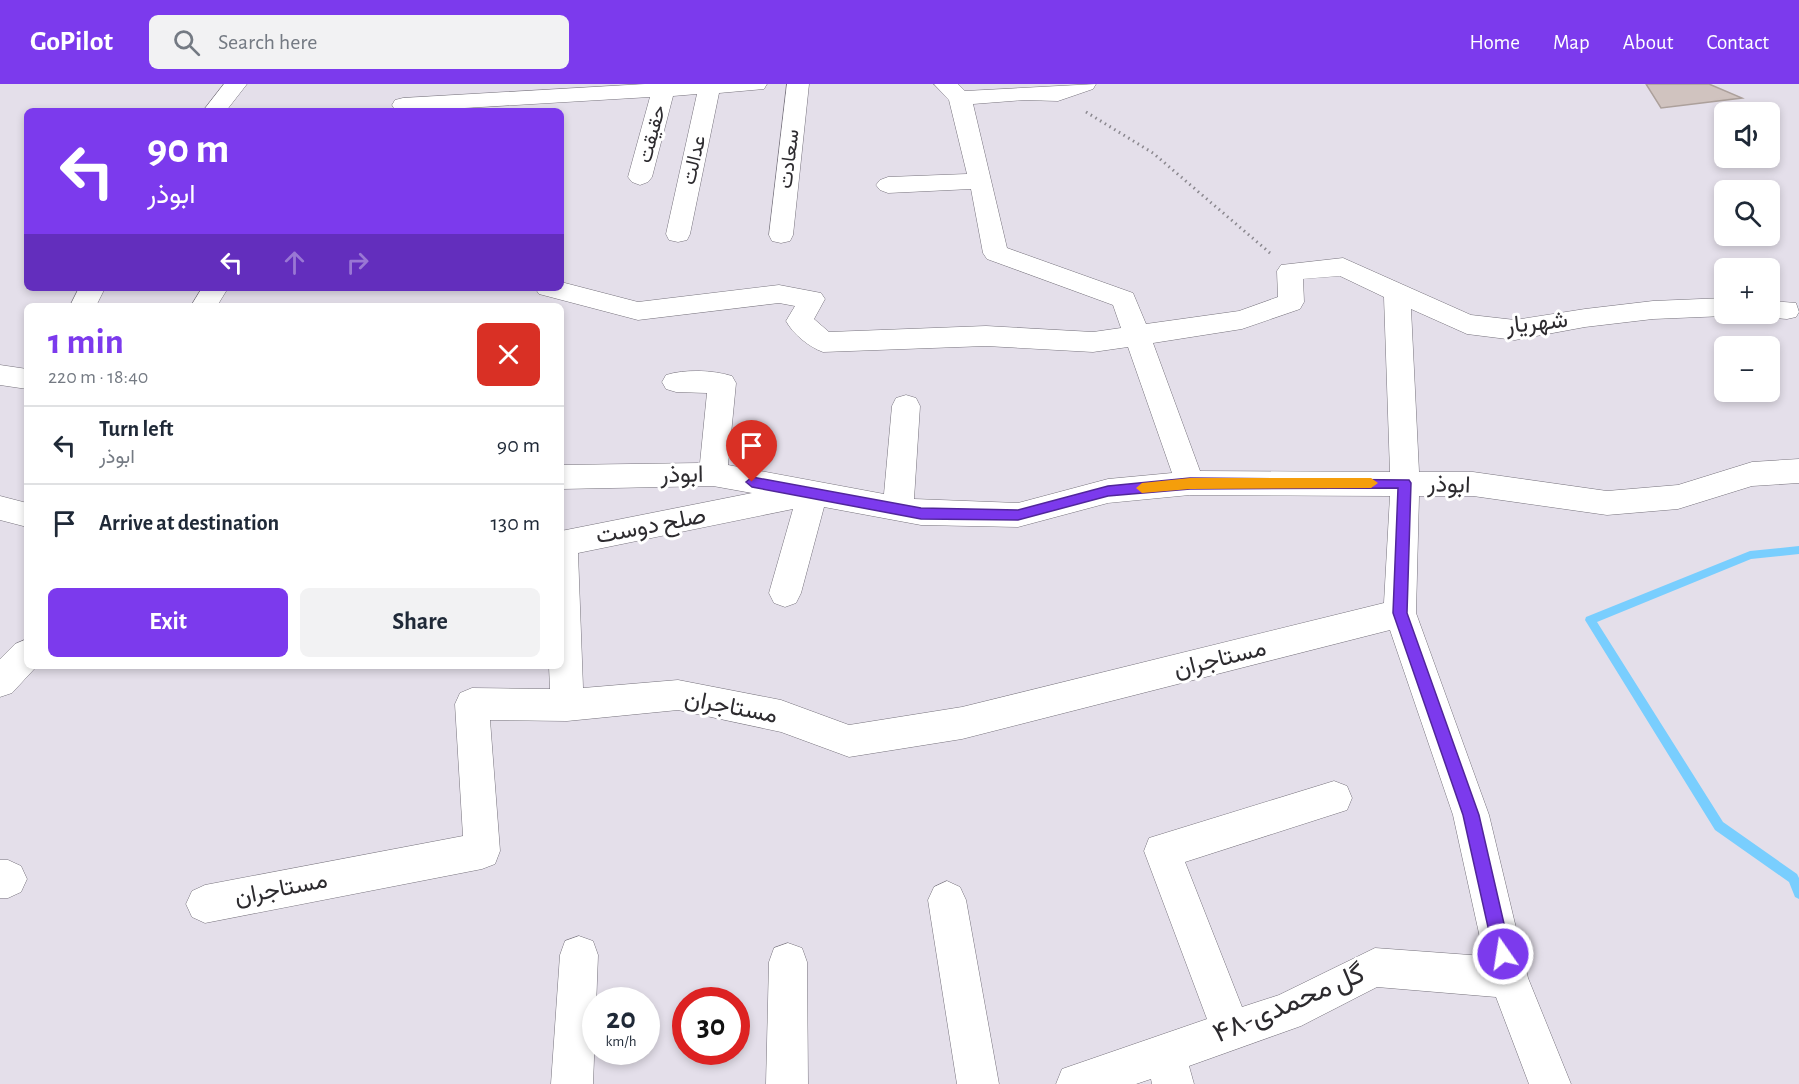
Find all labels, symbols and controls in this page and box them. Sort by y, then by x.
search box [149,15,569,69]
icon: search [170,26,203,59]
text: GoPilot [30,28,113,56]
text: Search here [218,31,318,53]
text: Home [1469,32,1520,53]
text: Map [1553,32,1590,53]
text: About [1623,32,1673,53]
text: Contact [1706,32,1769,53]
map controls [1714,102,1780,402]
button: sound [1714,102,1780,168]
street label: حقیقت [635,103,670,165]
text: 90 m [147,128,229,170]
street label: سعادت [775,128,803,190]
icon: left [48,132,126,210]
street label: عدالت [679,133,709,187]
button: search [1714,180,1780,246]
text: ابوذر [147,181,195,208]
icon: left [215,246,248,279]
icon: ahead [278,246,311,279]
icon: right [341,246,374,279]
button: + [1714,258,1780,324]
street label: شهریار [1504,308,1569,340]
button: close [477,323,540,386]
text: 1 min [48,324,124,360]
button: − [1714,336,1780,402]
text: 220 m · 18:40 [48,367,148,387]
text: Turn left [99,418,173,440]
pin [726,420,777,482]
icon: left [48,429,81,462]
icon: arrive [735,429,768,462]
text: 90 m [497,434,540,456]
text: ابوذر [99,447,135,467]
street label: ابوذر [659,463,704,489]
street label: ابوذر [1426,472,1471,500]
street label: صلح دوست [594,504,709,552]
icon: arrive [48,507,81,540]
text: Arrive at destination [99,512,279,534]
text: 130 m [491,512,540,534]
button: Exit [48,588,288,657]
button: Share [300,588,540,657]
street label: مستاجران [1171,636,1269,684]
street label: مستاجران [682,686,779,730]
street label: مستاجران [233,868,330,912]
position arrow [1471,922,1535,986]
street label: ۴۸-گل محمدی [1209,959,1369,1049]
speed limit sign: 30 [672,987,750,1065]
text: 20 [606,1004,636,1034]
text: km/h [606,1034,636,1049]

